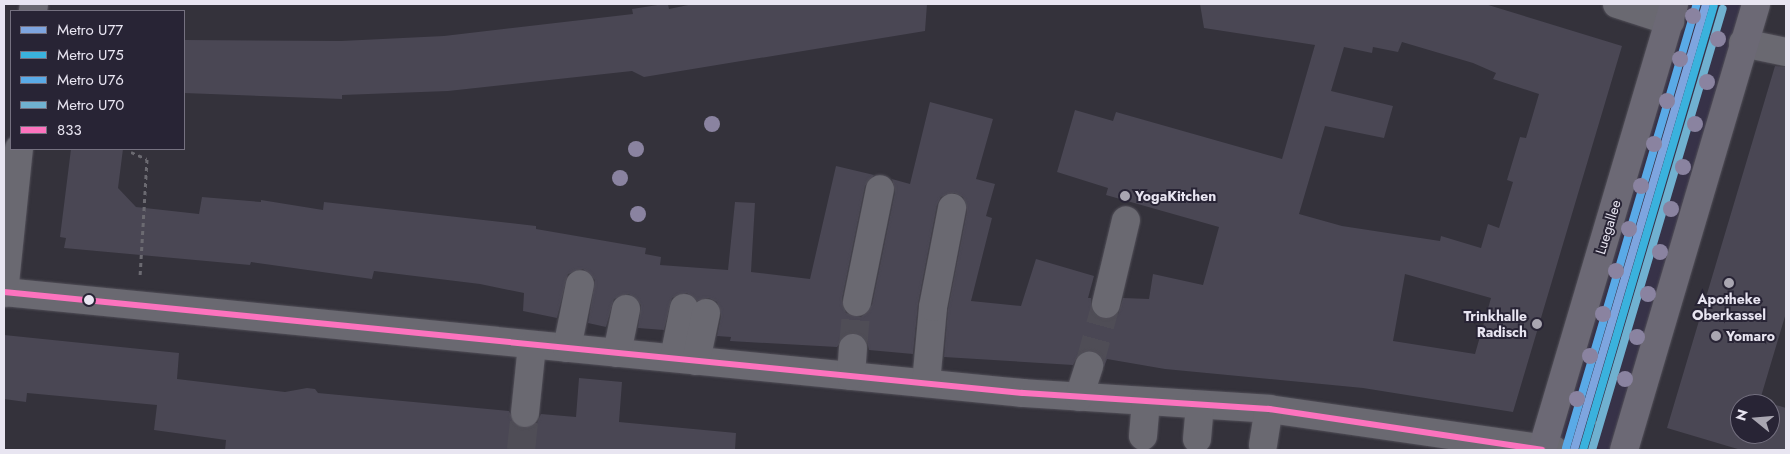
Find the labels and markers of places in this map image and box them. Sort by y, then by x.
place label: YogaKitchen [1135,188,1216,204]
marker: YogaKitchen [1119,190,1131,202]
marker: Apotheke Oberkassel [1723,277,1735,289]
place label: Apotheke Oberkassel [1692,291,1766,324]
unlabelled marker [84,295,94,305]
place label: Trinkhalle Radisch [1463,308,1527,341]
marker: Trinkhalle Radisch [1531,318,1543,330]
place label: Yomaro [1726,328,1775,344]
marker: Yomaro [1710,330,1722,342]

